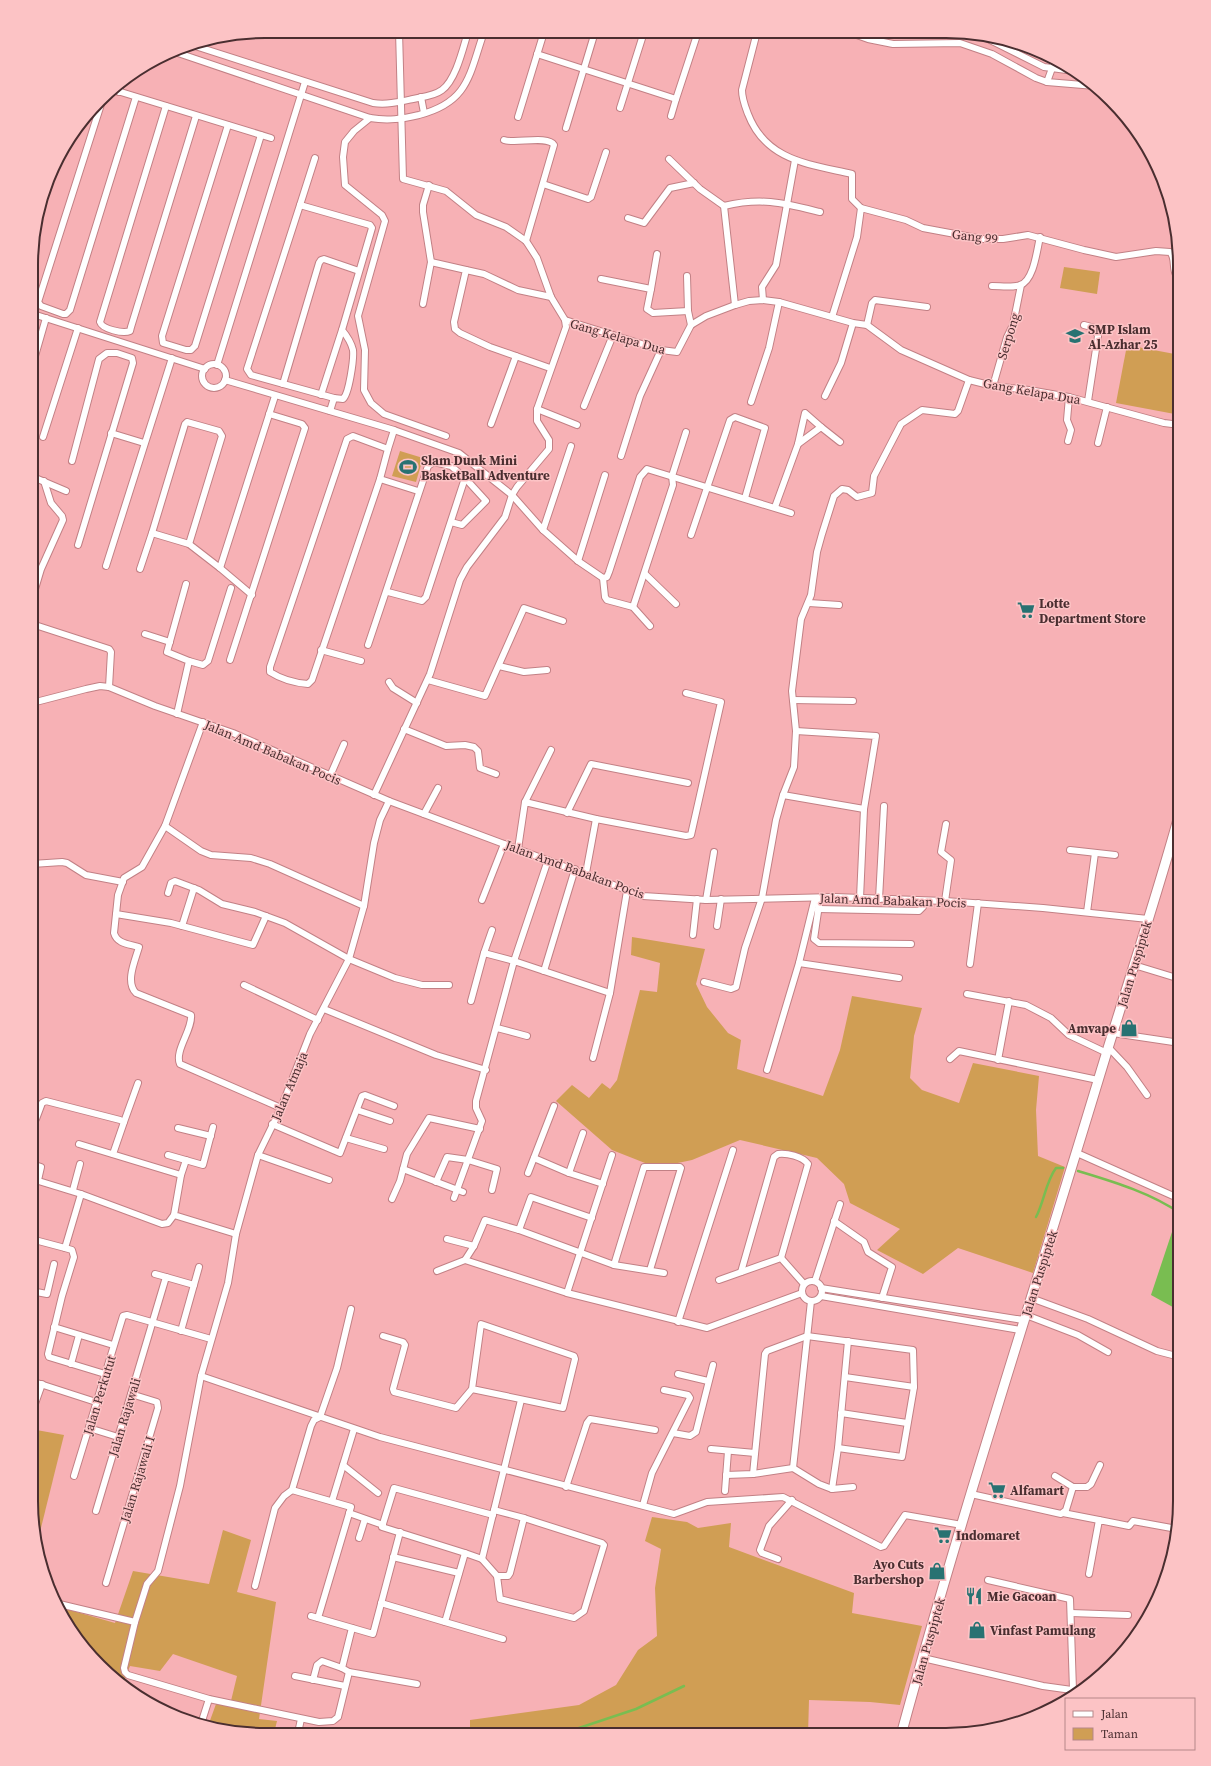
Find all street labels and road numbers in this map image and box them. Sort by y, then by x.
street label: Gang 99 [951,226,999,247]
street label: Serpong [993,310,1024,362]
street label: Gang Kelapa Dua [568,315,668,358]
street label: Gang Kelapa Dua [982,375,1082,409]
street label: Jalan Amd Babakan Pocis [201,716,344,789]
street label: Jalan Amd Babakan Pocis [502,836,647,903]
street label: Jalan Amd Babakan Pocis [818,889,967,912]
street label: Jalan Puspiptek [1113,918,1156,1010]
street label: Jalan Atmaja [267,1049,312,1124]
street label: Jalan Puspiptek [1017,1227,1062,1319]
street label: Jalan Perkutut [79,1353,120,1438]
street label: Jalan Rajawali [104,1376,145,1460]
street label: Jalan Rajawali I [116,1434,159,1525]
street label: Jalan Puspiptek [908,1595,949,1688]

